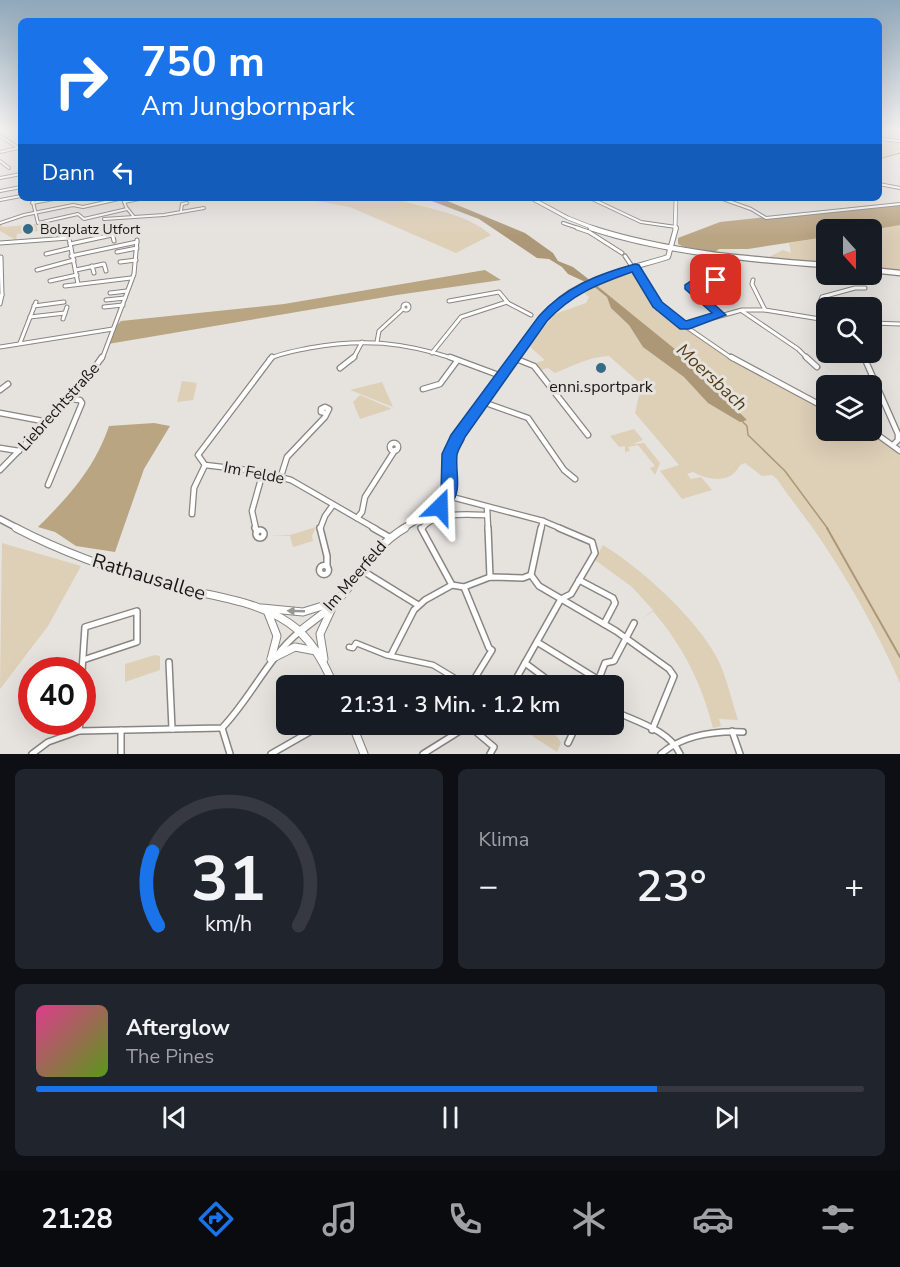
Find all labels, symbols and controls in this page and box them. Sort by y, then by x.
text: 750 m [141,34,265,91]
icon: right [42,42,120,120]
text: Am Jungbornpark [141,88,355,125]
icon: left [107,156,140,189]
text: Dann [42,158,95,188]
north arrow [816,219,882,285]
map controls [816,219,882,441]
place label: Bolzplatz Utfort [40,220,140,239]
marker: Bolzplatz Utfort [21,222,35,236]
pin [690,254,741,305]
icon: arrive [699,263,732,296]
button: search [816,297,882,363]
water label: Moersbach [671,338,753,416]
street label: Liebrechtstraße [13,358,105,456]
marker: enni.sportpark [594,361,608,375]
button: layers [816,375,882,441]
place label: enni.sportpark [549,376,654,398]
street label: Im Felde [222,456,286,490]
position arrow [408,475,472,539]
street label: Im Meerfeld [318,536,392,616]
street label: Rathausallee [89,547,209,607]
one-way arrow [287,606,306,616]
speed limit sign: 40 [18,657,96,735]
text: 21:31 · 3 Min. · 1.2 km [340,690,560,720]
text: Klima [479,826,529,853]
text: 31 [191,837,266,922]
text: 23° [636,856,707,917]
text: − [479,864,498,909]
text: + [844,864,864,909]
text: km/h [205,909,252,939]
text: Afterglow [126,1013,230,1043]
text: The Pines [126,1043,214,1070]
icon: previous [158,1101,191,1134]
icon: pause [434,1101,467,1134]
icon: next [710,1101,743,1134]
icon: directions [195,1198,237,1240]
icon: music [319,1198,361,1240]
icon: phone [444,1198,486,1240]
icon: climate [568,1198,610,1240]
icon: car [692,1198,734,1240]
icon: filters [817,1198,859,1240]
text: 21:28 [41,1201,113,1238]

